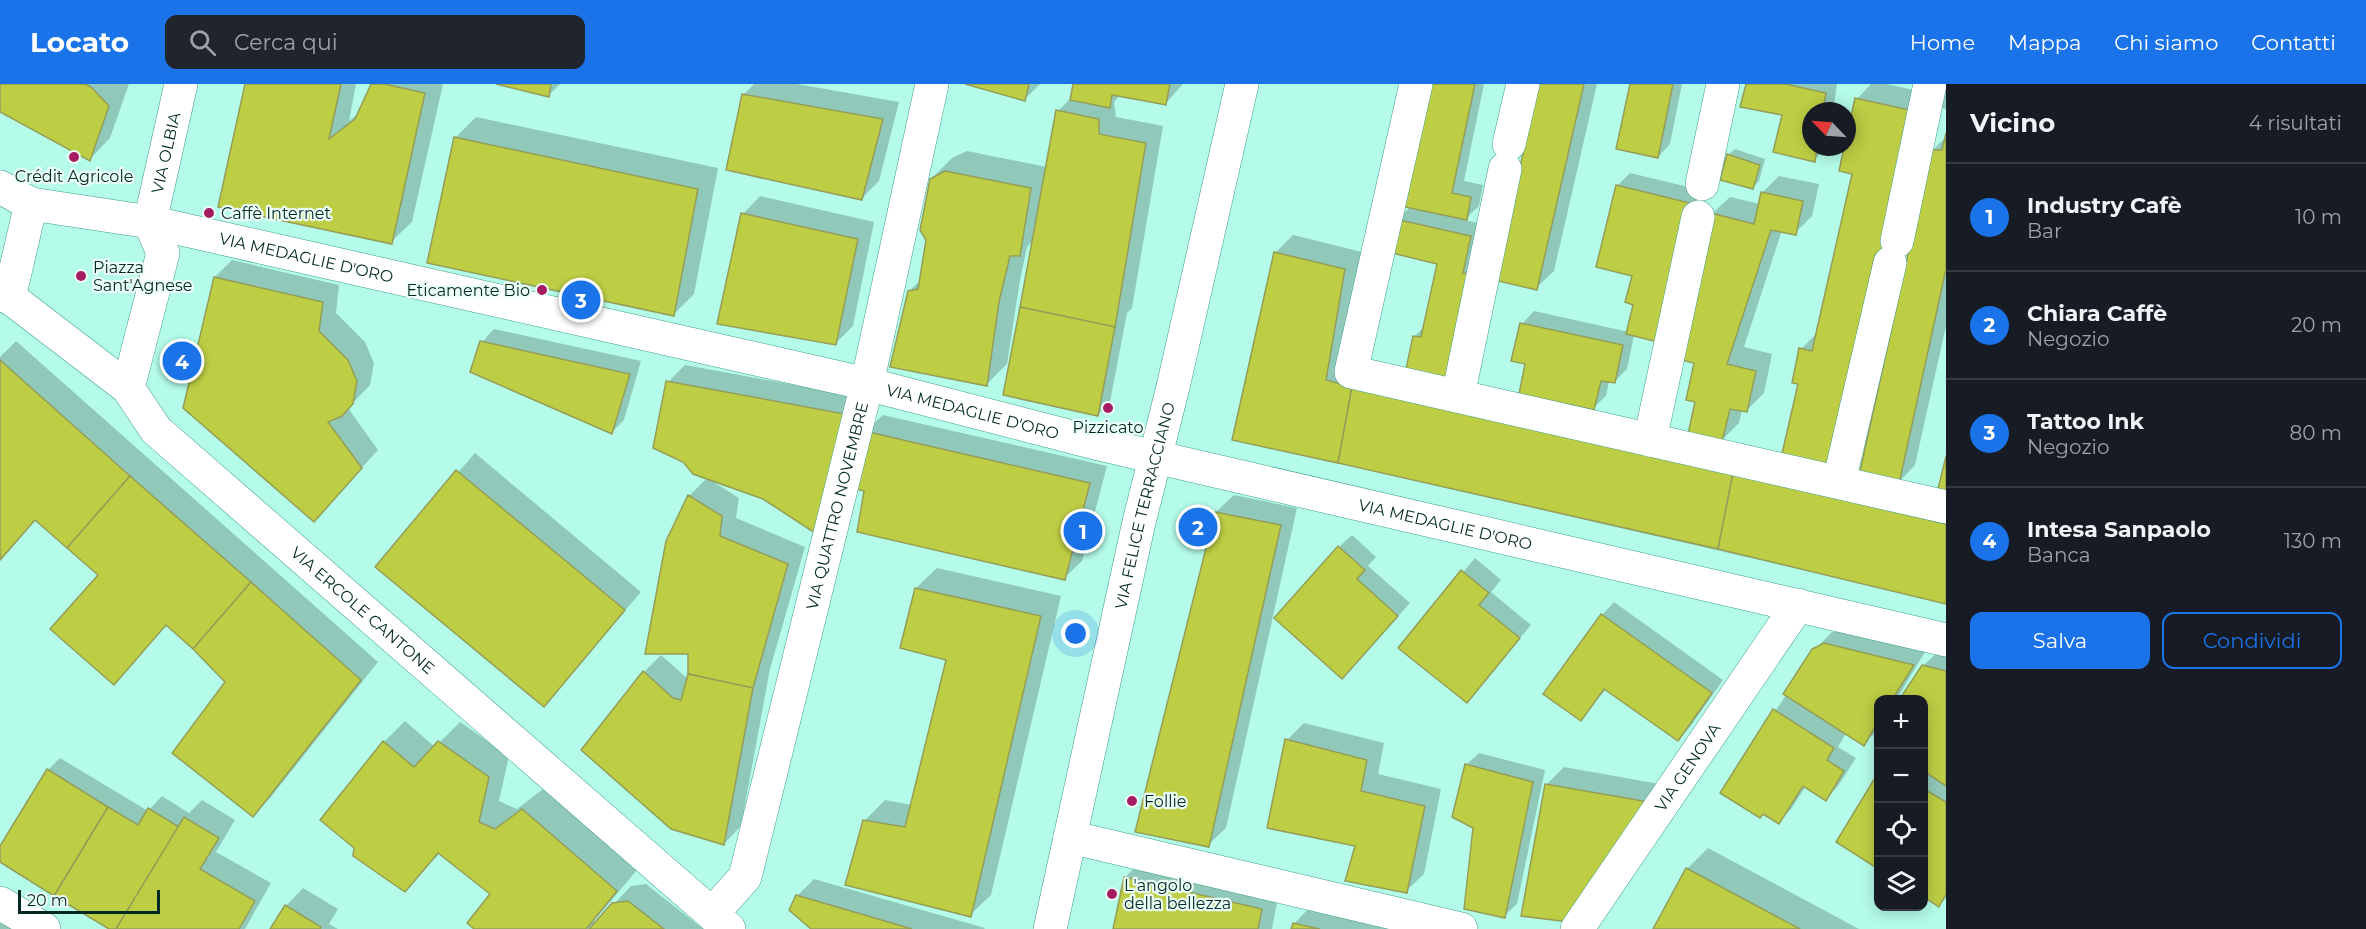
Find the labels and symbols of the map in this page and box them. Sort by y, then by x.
north arrow [1802,102,1856,156]
street label: VIA OLBIA [148,110,184,195]
marker: Crédit Agricole [67,150,81,164]
place label: Crédit Agricole [15,167,133,186]
place label: Caffè Internet [221,204,332,223]
marker: Caffè Internet [202,206,216,220]
street label: VIA MEDAGLIE D'ORO [217,229,395,287]
place label: Piazza Sant'Agnese [93,258,192,295]
marker: Piazza Sant'Agnese [74,269,88,283]
pin: 3 [562,278,600,322]
place label: Eticamente Bio [406,281,530,300]
marker: Eticamente Bio [535,283,549,297]
pin: 4 [162,338,201,384]
street label: VIA MEDAGLIE D'ORO [884,380,1061,443]
street label: VIA QUATTRO NOVEMBRE [802,400,872,612]
street label: VIA FELICE TERRACCIANO [1111,400,1179,611]
marker: Pizzicato [1101,401,1115,415]
place label: Pizzicato [1072,418,1144,437]
street label: VIA MEDAGLIE D'ORO [1357,495,1534,554]
pin: 2 [1178,504,1218,550]
pin: 1 [1064,508,1102,554]
street label: VIA ERCOLE CANTONE [287,543,438,678]
your location [1061,619,1090,648]
street label: VIA GENOVA [1651,719,1725,815]
place label: Follie [1144,792,1186,811]
marker: Follie [1125,794,1139,808]
place label: L'angolo della bellezza [1124,876,1231,913]
scale bar [18,887,160,914]
marker: L'angolo della bellezza [1105,887,1119,901]

